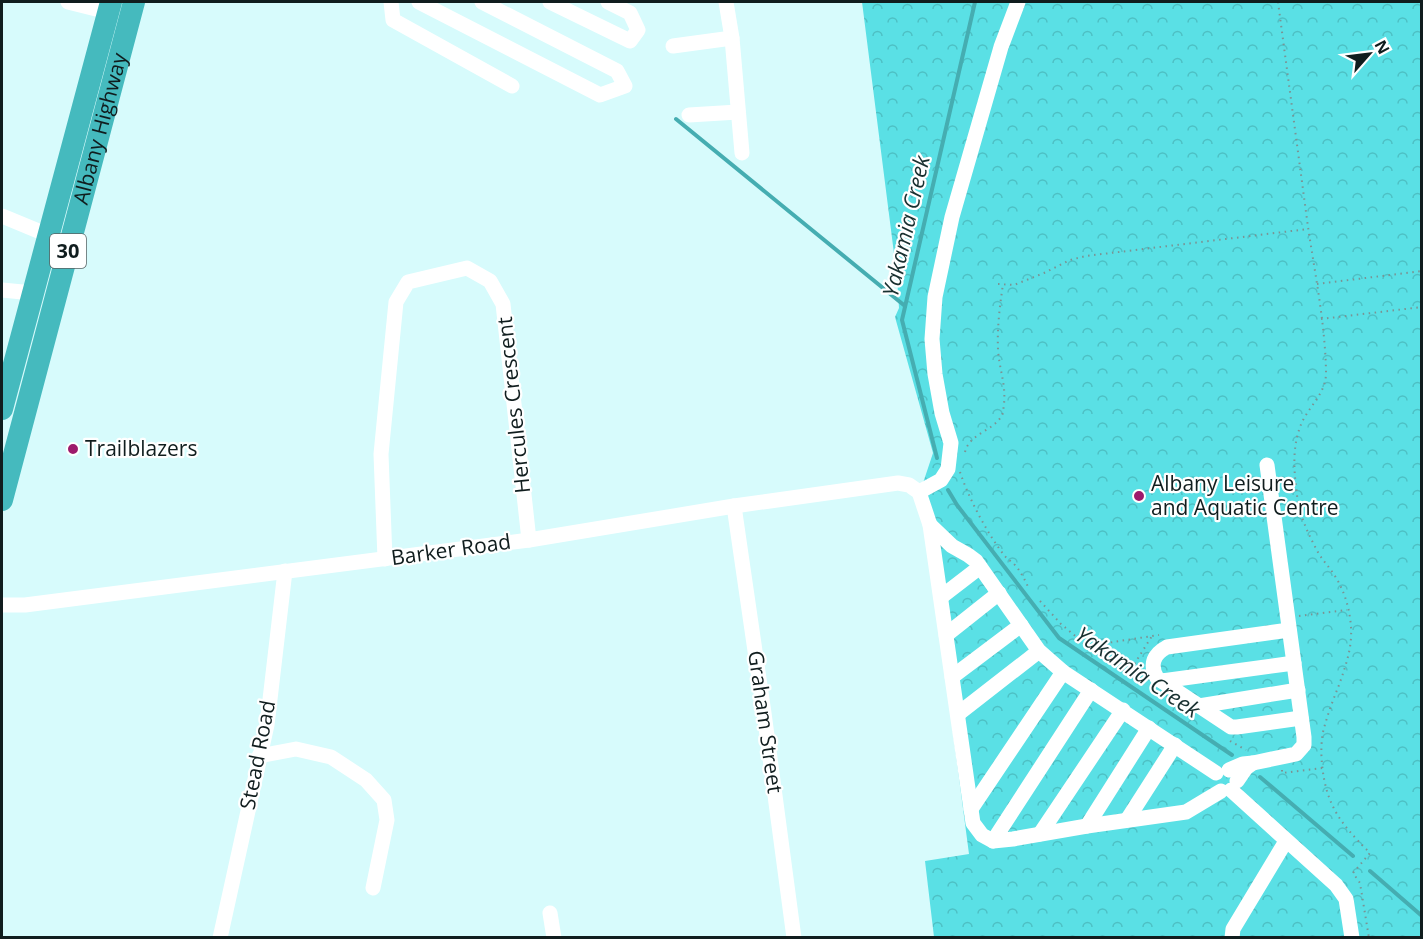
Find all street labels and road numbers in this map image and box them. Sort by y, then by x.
street label: Albany Highway [66,49,133,207]
road number: 30 [50,234,86,268]
street label: Hercules Crescent [490,316,536,495]
street label: Barker Road [389,527,513,571]
street label: Graham Street [742,649,790,795]
street label: Stead Road [233,698,281,812]

